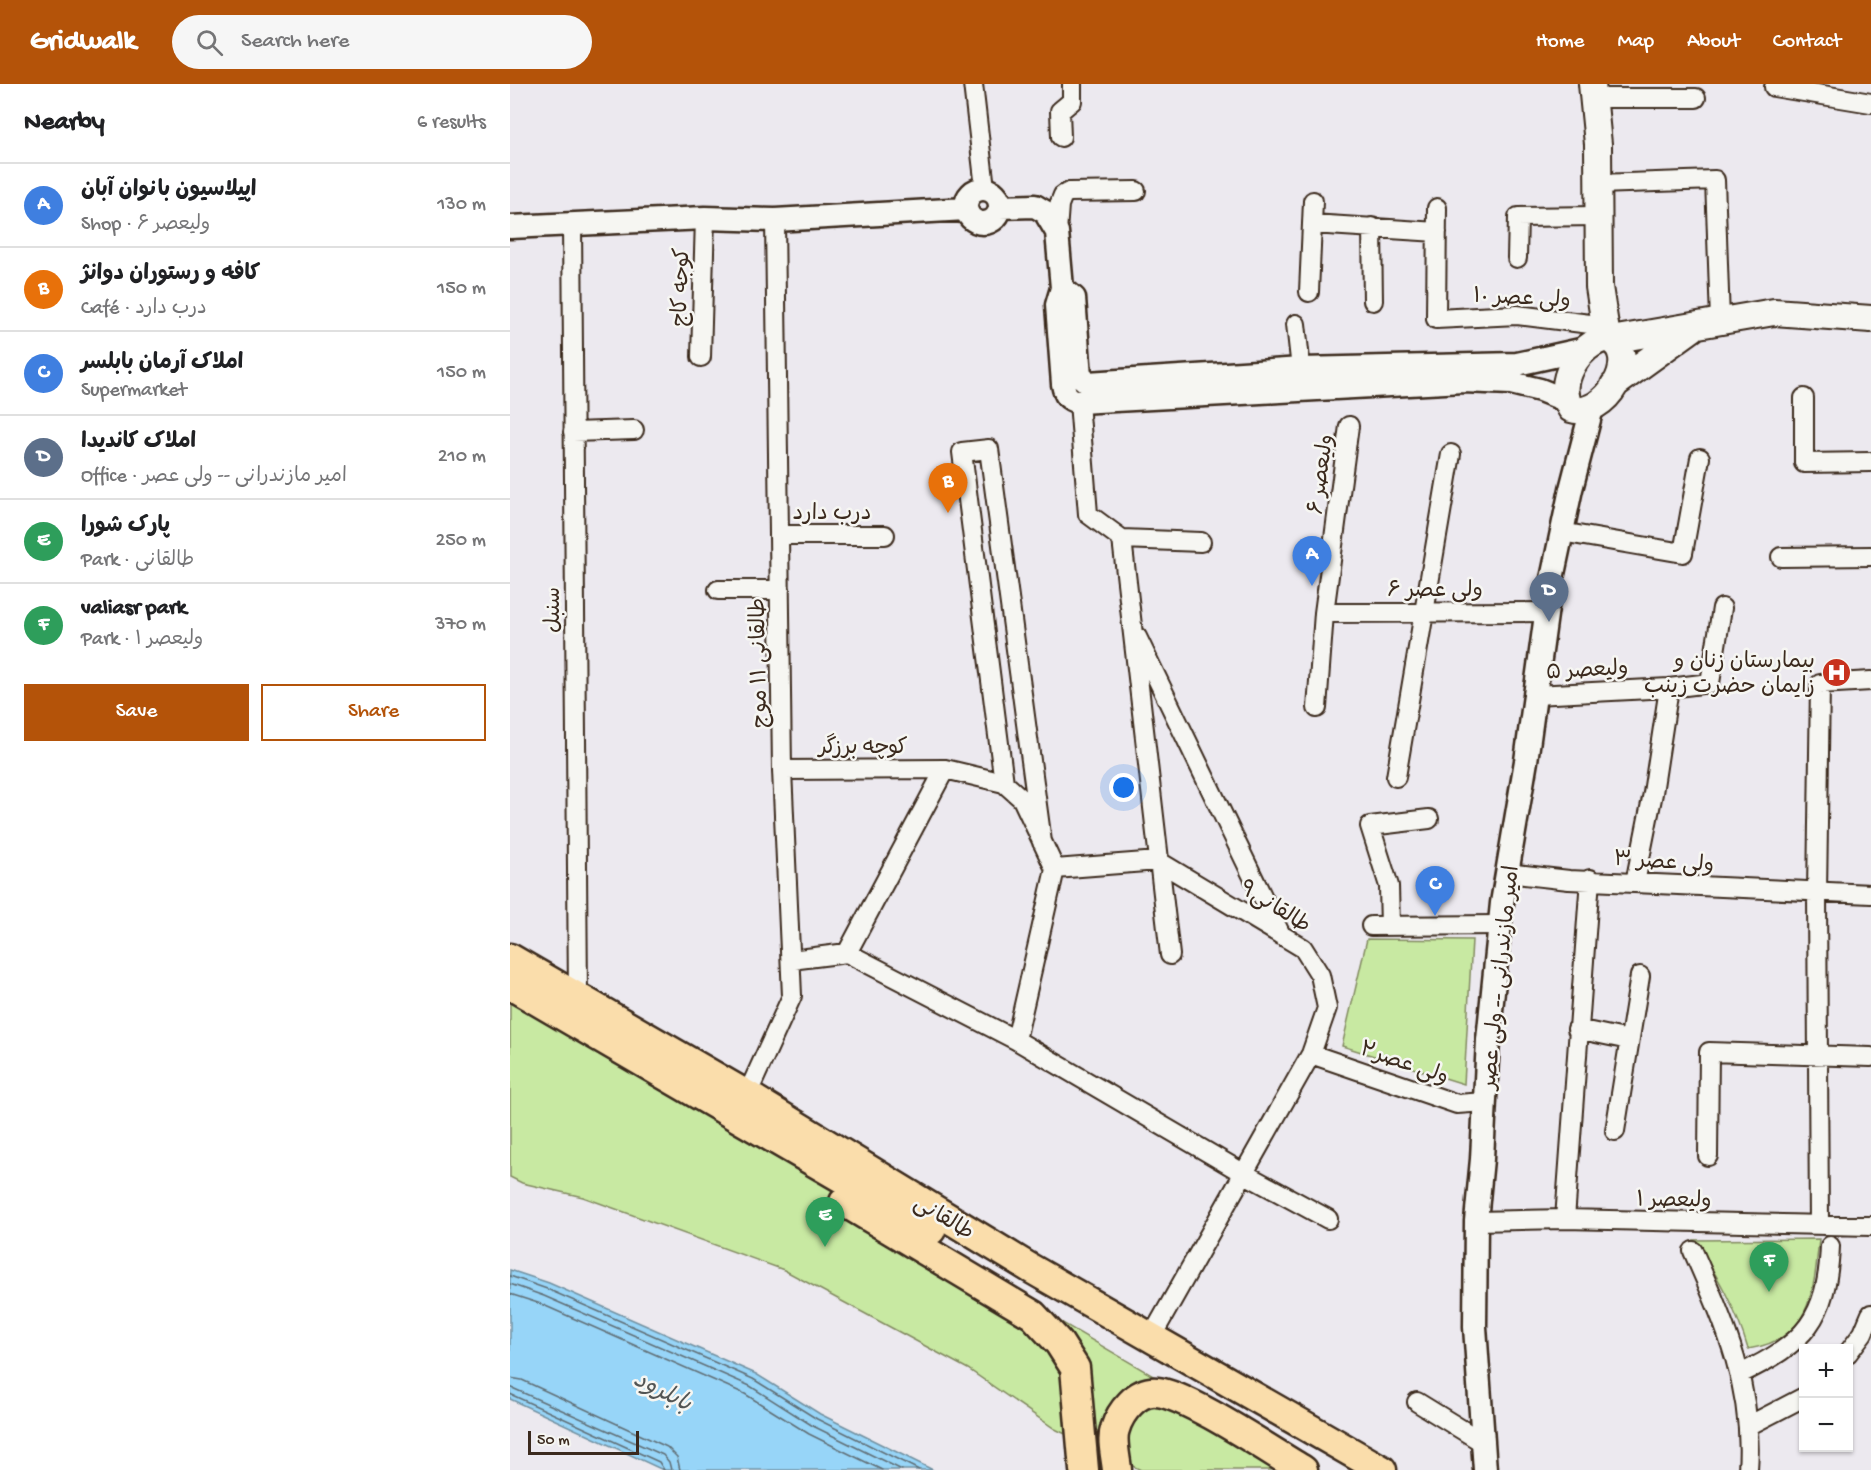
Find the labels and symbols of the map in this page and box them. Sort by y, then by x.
street label: کوجه کاج [669,247,697,327]
street label: ولی عصر ۱۰ [1472,284,1571,316]
street label: ولیعصر ۶ [1304,433,1341,516]
pin: B [928,464,968,513]
street label: درب دارد [793,502,871,528]
pin: A [1292,536,1332,586]
pin: D [1530,572,1568,622]
street label: ولی عصر ۶ [1387,579,1483,605]
street label: سنبل [542,587,568,633]
street label: طالقانی ۱۱ موج [747,598,775,728]
place label: بیمارستان زنان و زایمان حضرت زینب [1644,650,1815,701]
hospital icon: بیمارستان زنان و زایمان حضرت زینب [1820,656,1852,688]
street label: ولیعصر ۵ [1545,657,1629,687]
street label: کوچه برزگر [816,733,908,762]
your location [1109,773,1138,802]
street label: ولی عصر ۳ [1613,848,1715,880]
street label: امیر مازندرانی -- ولی عصر [1477,864,1527,1093]
pin: C [1416,866,1454,916]
street label: طالقانی۹ [1233,876,1314,940]
street label: ولی عصر۲ [1356,1038,1451,1092]
street label: ولیعصر ۱ [1636,1188,1712,1216]
street label: طالقانی [908,1191,978,1247]
pin: E [806,1198,844,1247]
pin: F [1750,1242,1788,1292]
water label: بابلرود [628,1366,696,1420]
scale bar [528,1428,639,1456]

